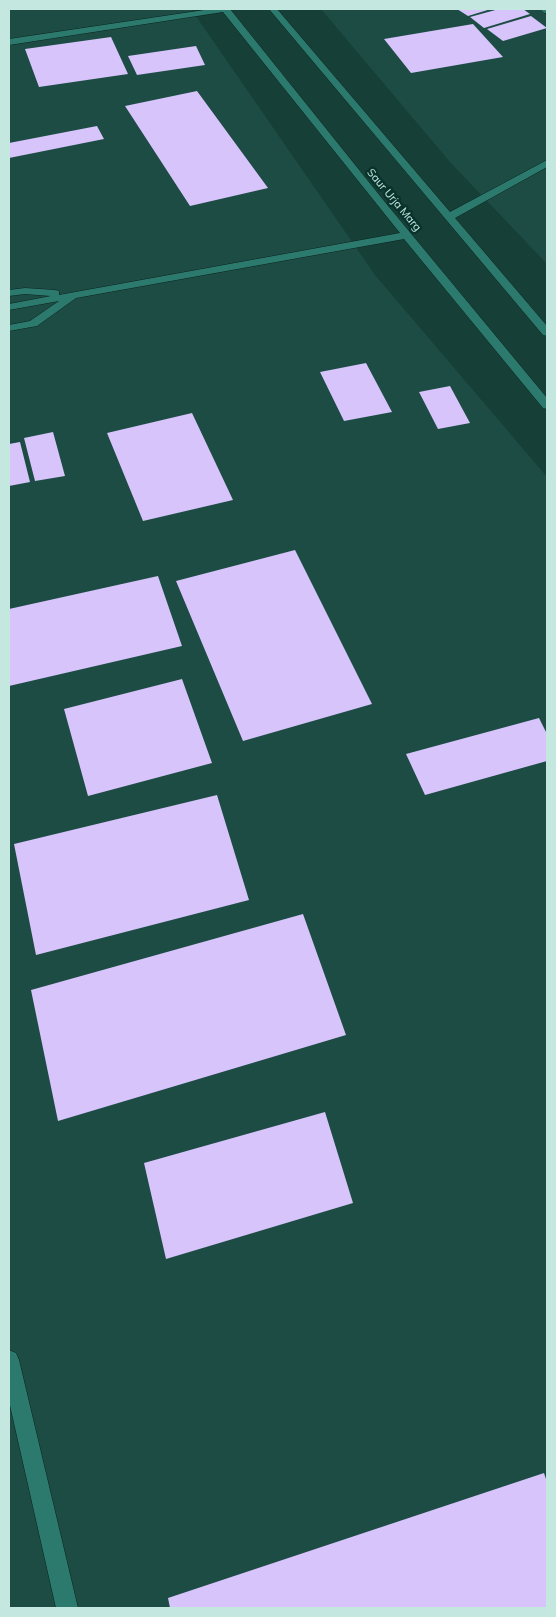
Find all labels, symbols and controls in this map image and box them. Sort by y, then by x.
street label: Saur Urja Marg [364,166,424,234]

